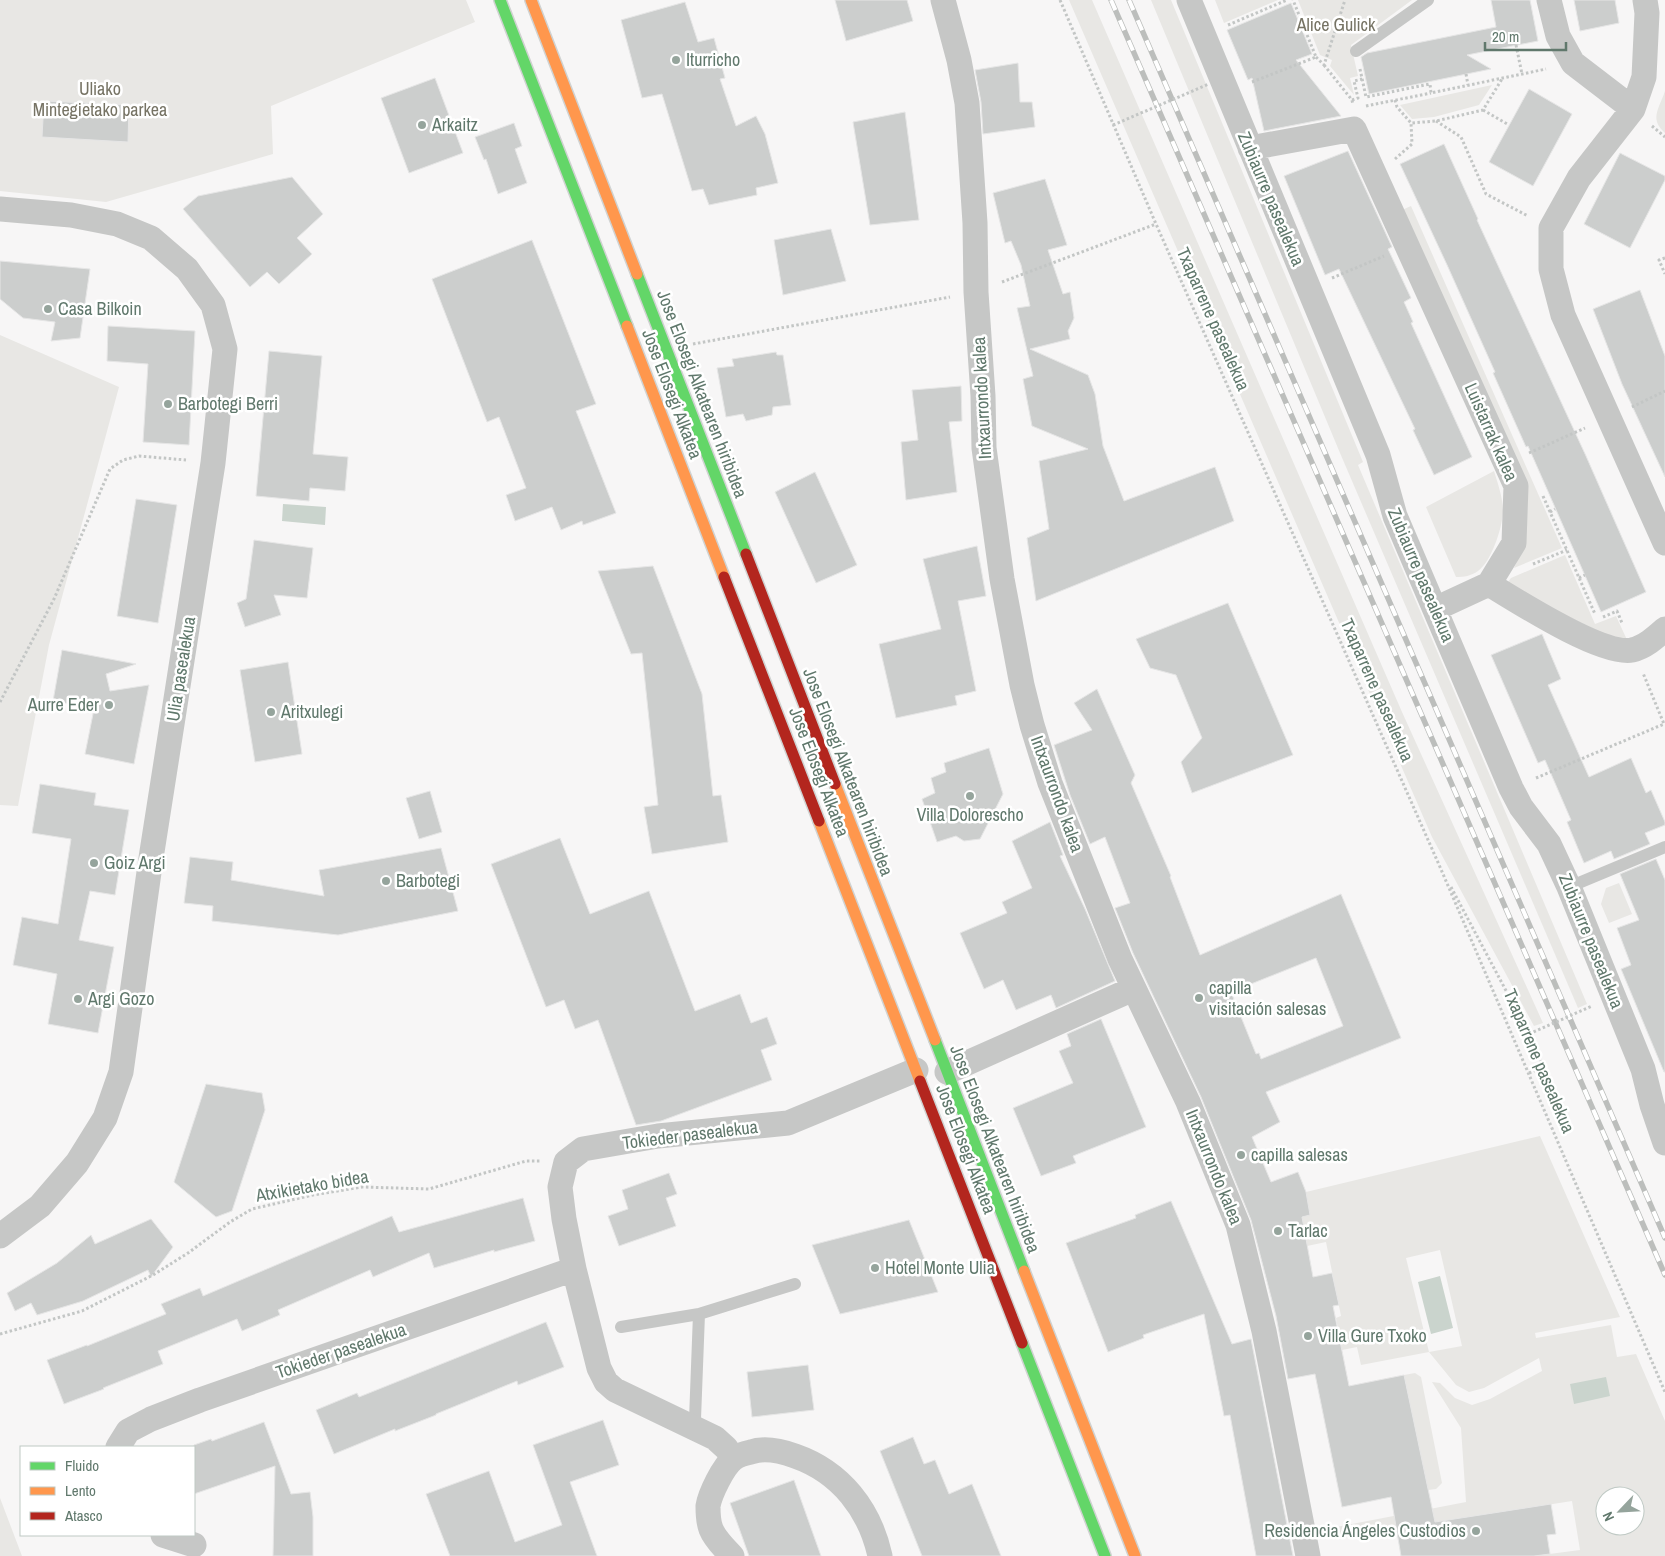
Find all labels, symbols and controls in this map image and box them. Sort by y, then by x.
park label: Alice Gulick [1296,12,1376,37]
scale bar [1485,20,1566,52]
text: 20 m [1492,26,1519,47]
place label: Iturricho [686,47,740,72]
marker: Iturricho [670,54,682,66]
park label: Uliako Mintegietako parkea [33,76,167,122]
place label: Arkaitz [431,112,478,137]
marker: Arkaitz [416,119,428,131]
street label: Zubiaurre pasealekua [1232,128,1311,270]
street label: Txaparrene pasealekua [1171,243,1256,394]
street label: Jose Elosegi Alkatearen hiribidea [651,286,754,501]
place label: Casa Bilkoin [58,296,142,321]
marker: Casa Bilkoin [42,303,54,315]
street label: Jose Elosegi Alkatea [636,325,709,462]
street label: Intxaurrondo kalea [966,336,997,460]
street label: Luistarrak kalea [1459,379,1524,485]
place label: Barbotegi Berri [178,391,278,416]
marker: Barbotegi Berri [162,398,174,410]
street label: Zubiaurre pasealekua [1382,504,1461,646]
street label: Txaparrene pasealekua [1335,614,1420,765]
street label: Ulia pasealekua [160,615,201,723]
street label: Jose Elosegi Alkatearen hiribidea [797,664,900,879]
place label: Aurre Eder [27,692,99,717]
marker: Aurre Eder [103,699,115,711]
place label: Aritxulegi [280,699,343,724]
street label: Jose Elosegi Alkatea [783,703,856,840]
marker: Aritxulegi [265,706,277,718]
street label: Intxaurrondo kalea [1025,732,1090,856]
marker: Villa Dolorescho [964,790,976,802]
place label: Villa Dolorescho [916,802,1024,827]
place label: Goiz Argi [104,850,166,875]
marker: Goiz Argi [88,857,100,869]
place label: Barbotegi [396,868,460,893]
street label: Zubiaurre pasealekua [1553,870,1630,1012]
marker: Barbotegi [380,875,392,887]
place label: capilla visitación salesas [1209,975,1326,1021]
street label: Txaparrene pasealekua [1498,985,1581,1137]
place label: Argi Gozo [87,986,154,1011]
marker: capilla visitación salesas [1193,992,1205,1004]
marker: Argi Gozo [72,993,84,1005]
street label: Jose Elosegi Alkatearen hiribidea [944,1041,1047,1256]
street label: Jose Elosegi Alkatea [930,1080,1003,1217]
street label: Intxaurrondo kalea [1180,1105,1249,1228]
street label: Tokieder pasealekua [621,1114,759,1155]
place label: capilla salesas [1251,1142,1348,1167]
marker: capilla salesas [1235,1149,1247,1161]
street label: Atxikietako bidea [253,1163,370,1208]
place label: Tarlac [1288,1218,1328,1243]
marker: Tarlac [1272,1225,1284,1237]
place label: Hotel Monte Ulia [885,1255,995,1280]
marker: Hotel Monte Ulia [869,1262,881,1274]
street label: Tokieder pasealekua [272,1317,409,1385]
place label: Villa Gure Txoko [1318,1323,1427,1348]
marker: Villa Gure Txoko [1302,1330,1314,1342]
legend [20,1446,195,1536]
text: Fluido [65,1455,99,1476]
text: Lento [65,1480,96,1501]
north arrow [1595,1486,1645,1536]
text: Atasco [64,1505,103,1526]
text: N [1598,1509,1618,1524]
place label: Residencia Ángeles Custodios [1264,1518,1466,1543]
marker: Residencia Ángeles Custodios [1470,1525,1482,1537]

